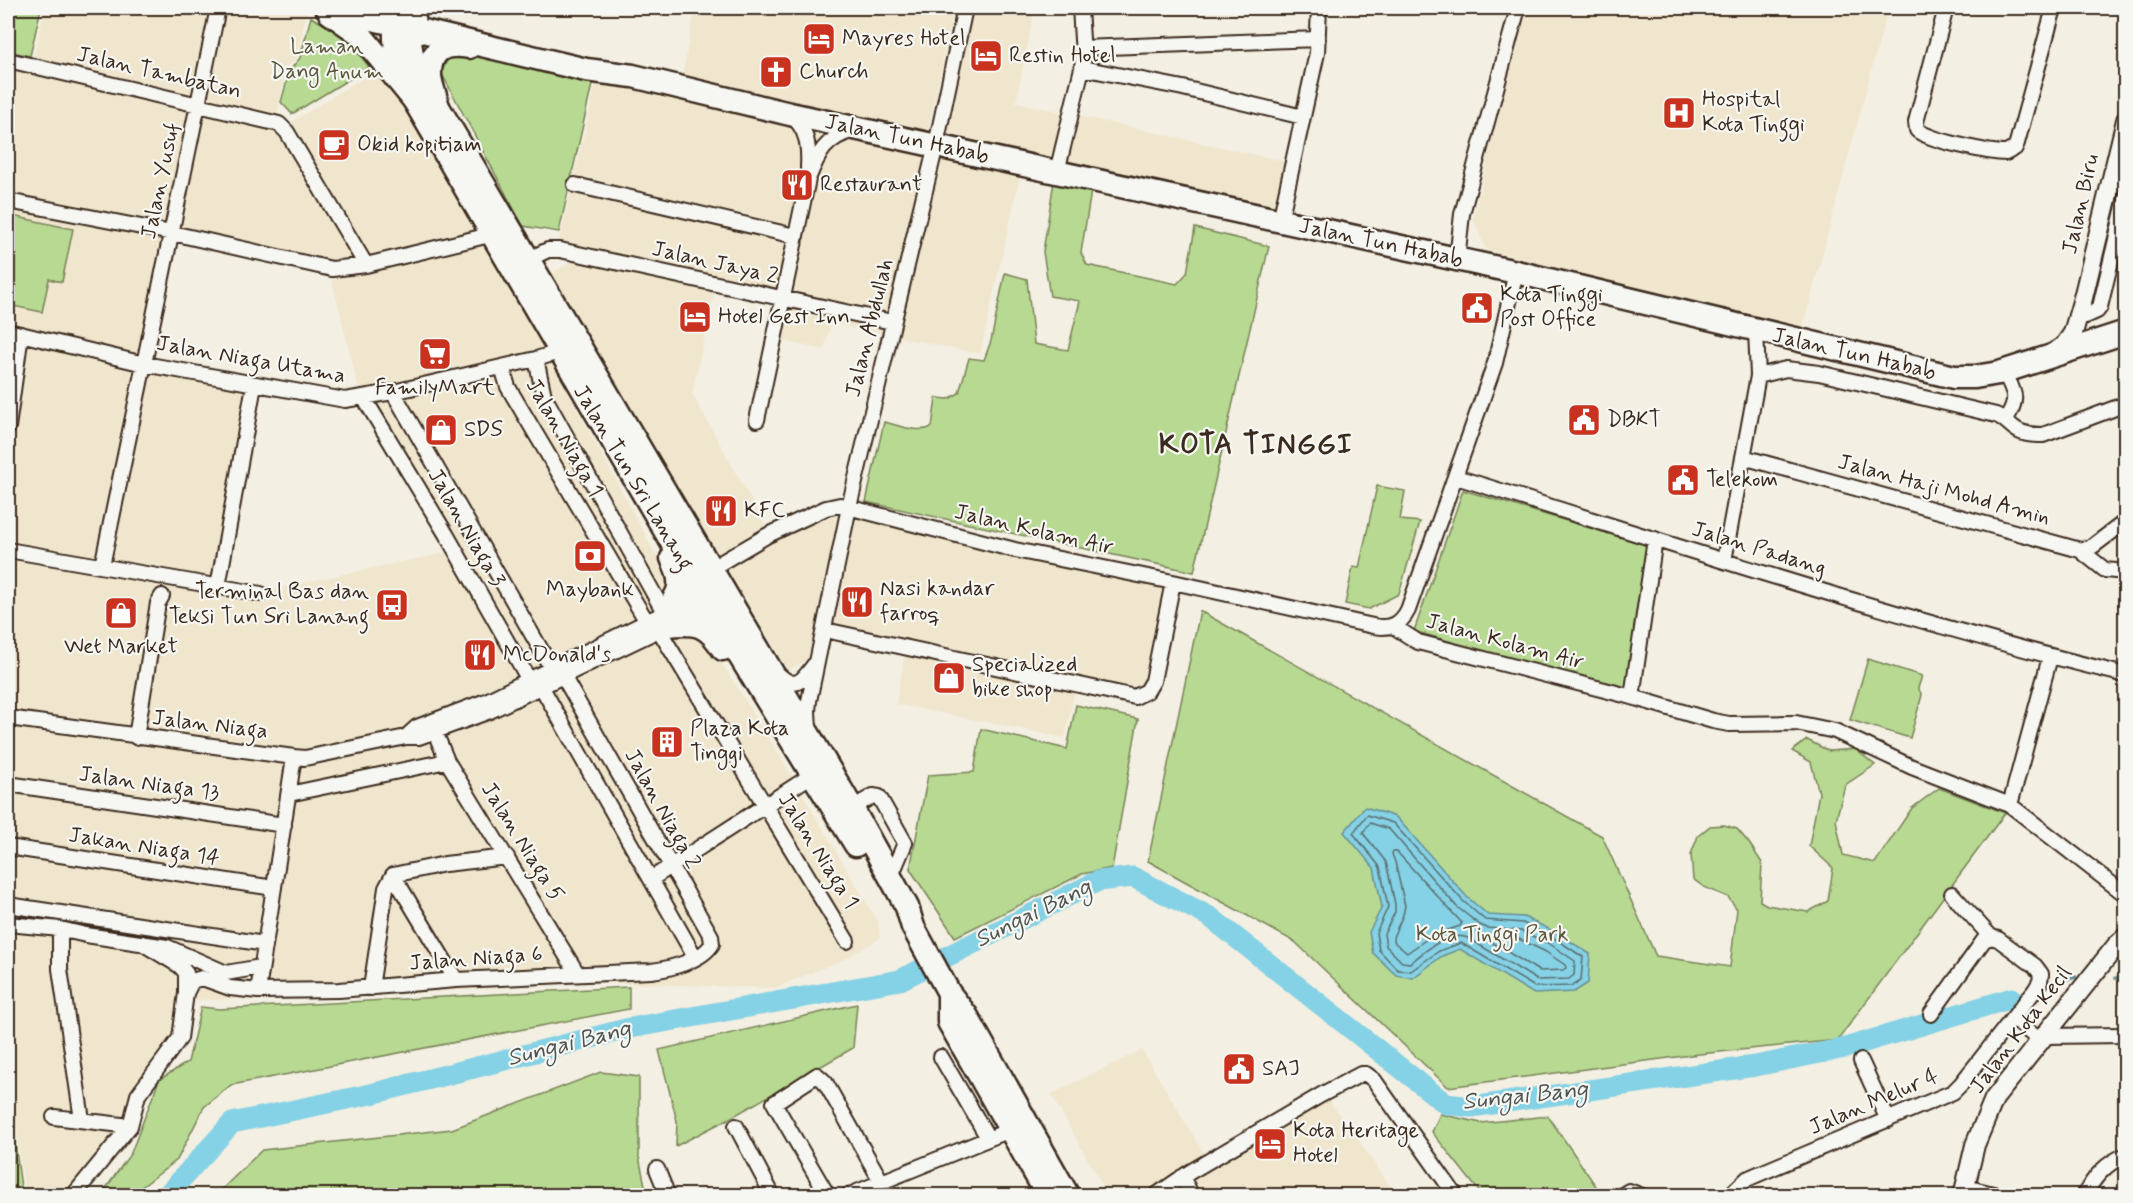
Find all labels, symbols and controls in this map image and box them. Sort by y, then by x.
hotel icon: Mayres Hotel [801,21,837,57]
place label: Mayres Hotel [842,25,965,53]
park label: Laman Dang Anum [270,33,384,89]
hotel icon: Restin Hotel [968,38,1004,74]
street label: Jalan Tambatan [74,40,244,106]
place label: Restin Hotel [1009,42,1116,70]
church icon: Church [758,54,794,90]
place label: Church [799,58,869,86]
place label: Hospital Kota Tinggi [1702,86,1805,142]
hospital icon: Hospital Kota Tinggi [1661,95,1697,131]
street label: Jalan Tun Habab [822,108,992,170]
street label: Jalan Yusuf [135,120,187,242]
cafe icon: Okid kopitiam [316,127,352,163]
place label: Okid kopitiam [357,131,482,159]
street label: Jalan Biru [2056,151,2106,257]
restaurant icon: Restaurant [779,167,815,203]
place label: Restaurant [820,171,922,199]
street label: Jalan Tun Habab [1296,212,1466,274]
street label: Jalan Jaya 2 [649,235,781,291]
street label: Jalan Abdullah [839,256,901,400]
place label: Kota Tinggi Post Office [1500,281,1603,334]
public building icon: Kota Tinggi Post Office [1459,290,1495,326]
hotel icon: Hotel Gest Inn [677,299,713,335]
place label: Hotel Gest Inn [718,303,850,331]
street label: Jalan Tun Habab [1769,322,1939,386]
street label: Jalan Niaga Utama [154,330,348,393]
supermarket icon: FamilyMart [417,336,453,372]
place label: FamilyMart [375,374,495,402]
street label: Jalan Niaga 1 [516,374,609,504]
street label: Jalan Tun Sri Lanang [564,380,700,578]
public building icon: DBKT [1566,402,1602,438]
place label: DBKT [1607,406,1661,434]
shop icon: SDS [423,412,459,448]
place label: SDS [464,416,503,444]
district label: KOTA TINGGI [1159,427,1353,464]
street label: Jalan Haji Mohd Amin [1834,448,2053,533]
public building icon: Telekom [1665,462,1701,498]
street label: Jalan Niaga 3 [418,464,511,594]
place label: Telekom [1706,466,1778,494]
restaurant icon: KFC [703,493,739,529]
place label: KFC [744,497,786,525]
street label: Jalan Kolam Air [952,498,1116,562]
street label: Jalan Padang [1688,515,1829,584]
bank icon: Maybank [572,538,608,574]
place label: Nasi kandar farroq [880,575,995,628]
place label: Maybank [546,576,634,604]
place label: Terminal Bas dan Teksi Tun Sri Lanang [169,578,369,634]
restaurant icon: Nasi kandar farroq [839,584,875,620]
bus stop icon: Terminal Bas dan Teksi Tun Sri Lanang [374,587,410,623]
shop icon: Wet Market [103,595,139,631]
street label: Jalan Kolam Air [1423,607,1587,677]
place label: Wet Market [64,633,178,661]
restaurant icon: McDonald's [462,637,498,673]
place label: McDonald's [503,641,611,669]
place label: Specialized bike shop [972,651,1077,704]
shop icon: Specialized bike shop [931,660,967,696]
street label: Jalan Niaga [150,704,269,749]
place label: Plaza Kota Tinggi [690,715,789,771]
building icon: Plaza Kota Tinggi [649,724,685,760]
street label: Jalan Niaga 2 [615,744,707,876]
street label: Jalan Niaga 13 [77,760,221,811]
street label: Jalan Niaga 5 [472,777,570,908]
street label: Jalan Niaga 1 [769,788,865,916]
street label: Jakan Niaga 14 [66,821,221,876]
water label: Sungai Bang [969,872,1099,957]
park label: Kota Tinggi Park [1416,921,1568,952]
street label: Jalan Niaga 6 [408,940,544,981]
street label: Jalan Kota Kecil [1964,961,2078,1099]
water label: Sungai Bang [504,1013,636,1076]
public building icon: SAJ [1221,1051,1257,1087]
place label: SAJ [1262,1055,1300,1083]
street label: Jalan Melur 4 [1805,1062,1943,1142]
water label: Sungai Bang [1461,1074,1591,1120]
place label: Kota Heritage Hotel [1293,1117,1419,1170]
hotel icon: Kota Heritage Hotel [1252,1126,1288,1162]

